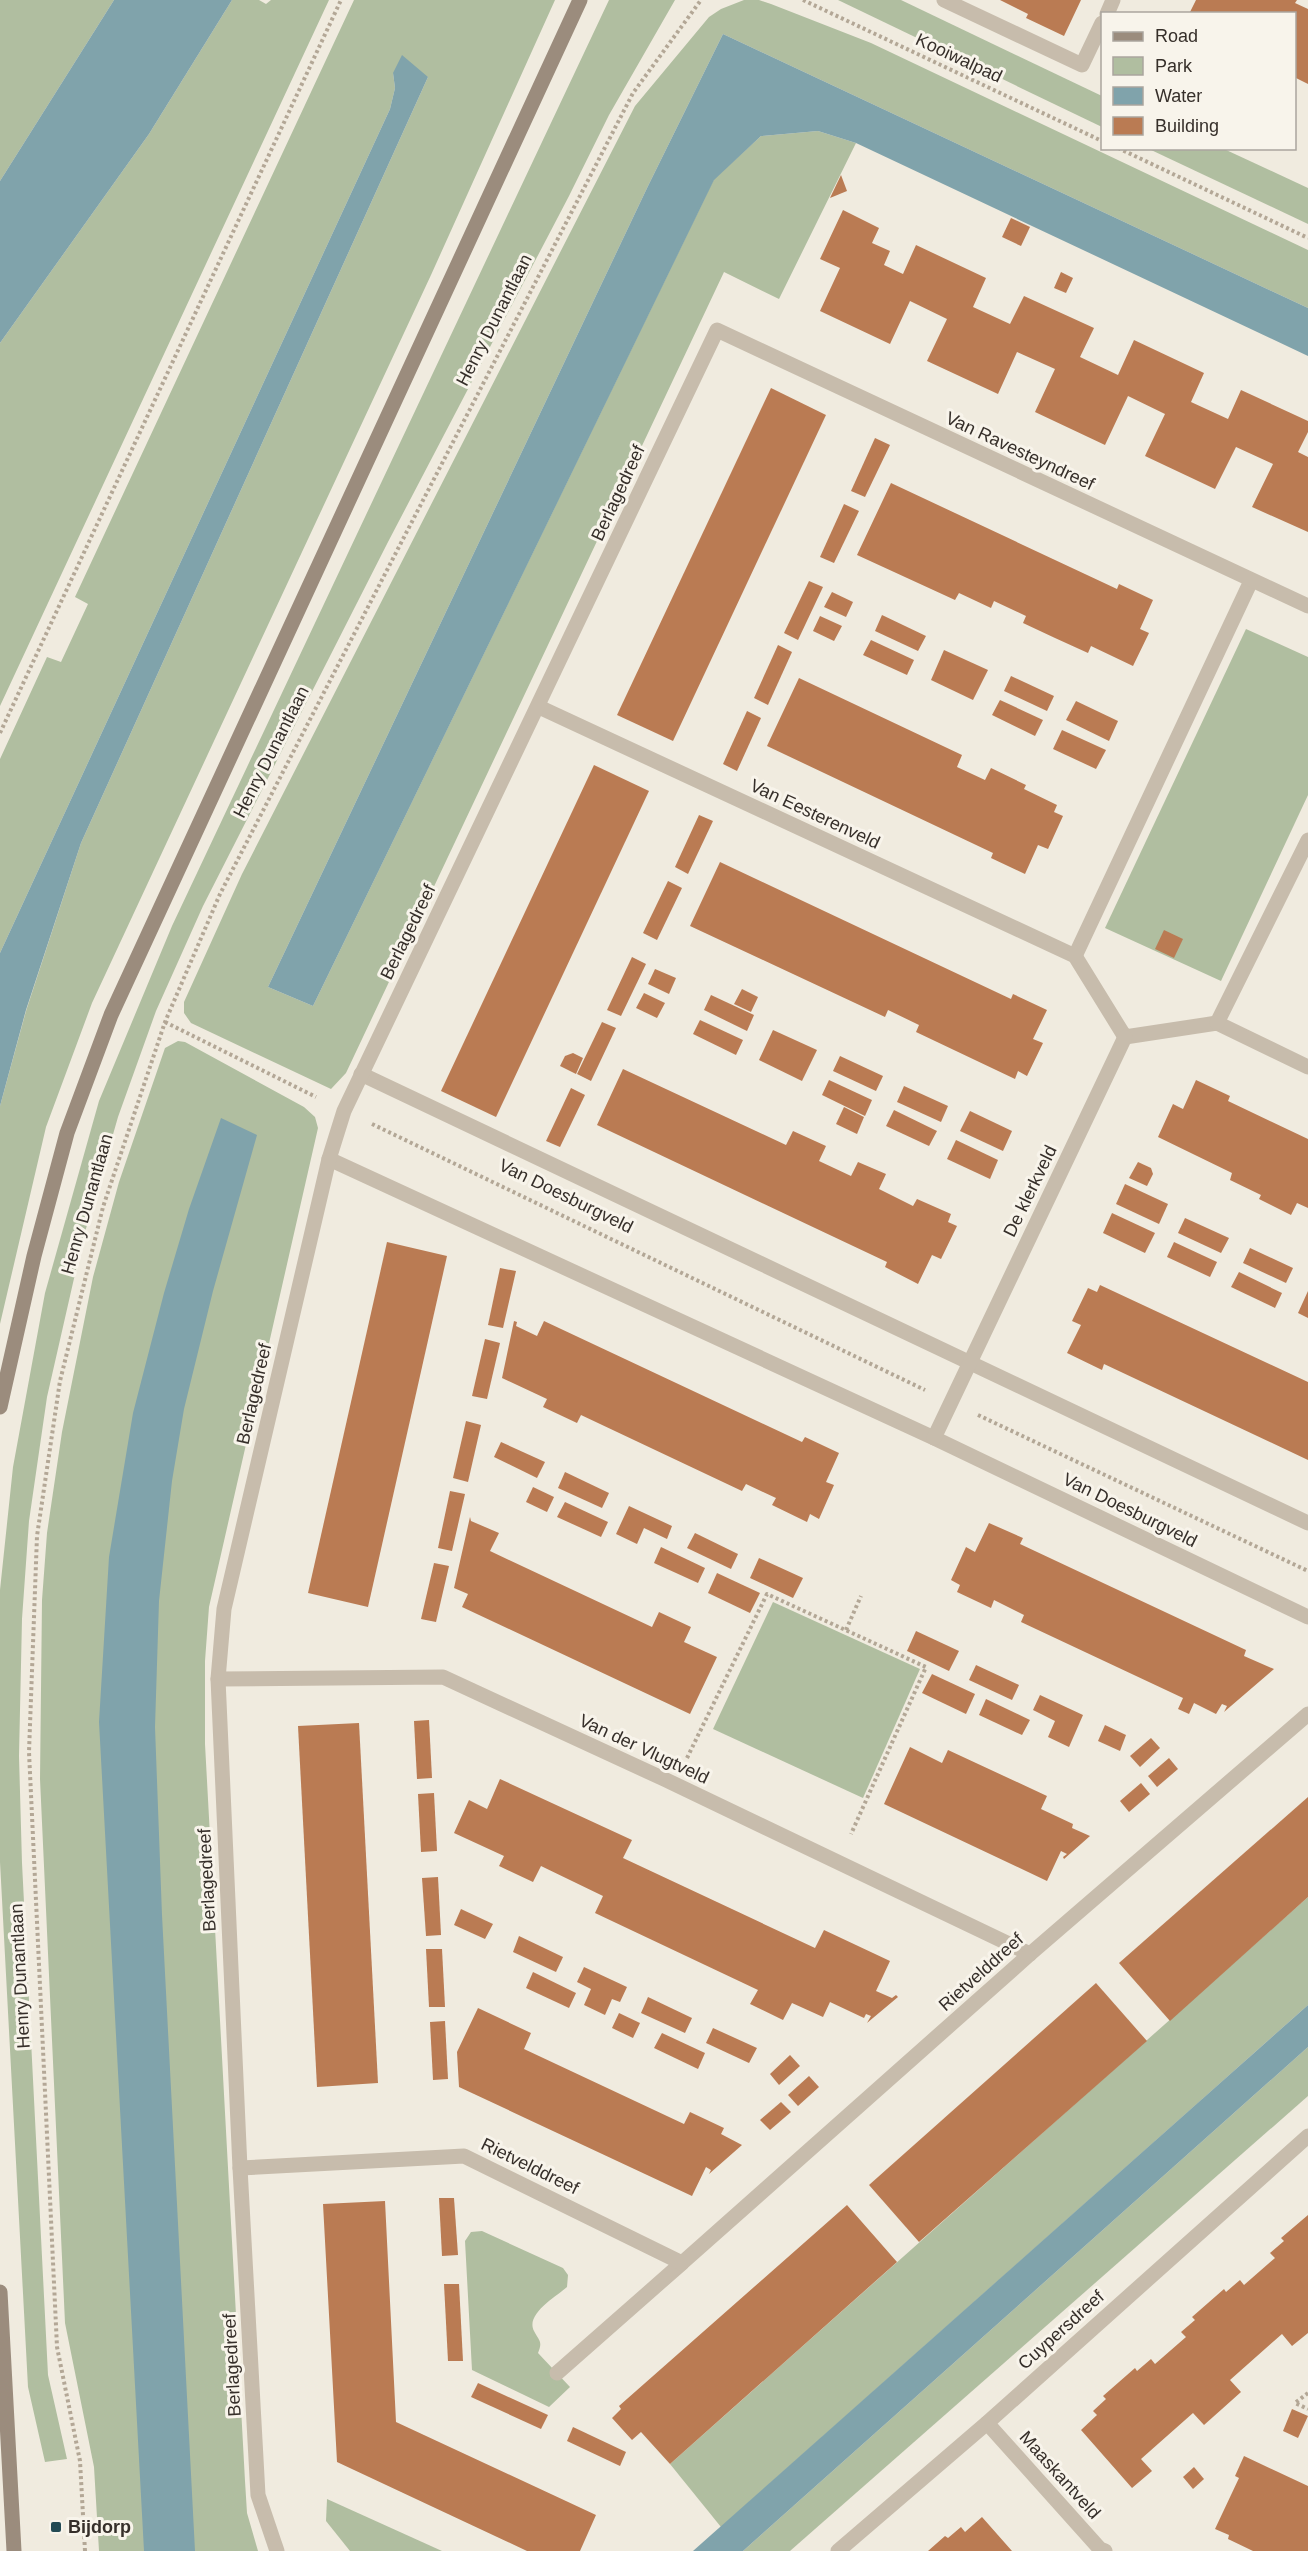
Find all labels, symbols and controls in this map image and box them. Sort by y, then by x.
legend [1101,12,1296,150]
text: Road [1155,26,1198,46]
street label: Kooiwalpad [913,29,1005,87]
text: Park [1155,56,1193,76]
text: Water [1155,86,1202,106]
text: Building [1155,116,1219,136]
street label: Henry Dunantlaan [452,251,536,389]
street label: Van Ravesteyndreef [942,408,1098,495]
street label: Berlagedreef [587,441,649,544]
street label: Henry Dunantlaan [229,683,313,821]
street label: Van Eesterenveld [747,775,883,853]
street label: Berlagedreef [376,880,440,983]
street label: Henry Dunantlaan [57,1132,117,1276]
street label: De klerkveld [999,1142,1061,1240]
street label: Van Doesburgveld [496,1155,636,1237]
street label: Berlagedreef [233,1341,276,1446]
street label: Van Doesburgveld [1060,1469,1200,1551]
street label: Van der Vlugtveld [576,1710,712,1788]
street label: Berlagedreef [194,1827,220,1932]
street label: Henry Dunantlaan [6,1903,34,2049]
street label: Rietvelddreef [935,1928,1028,2015]
street label: Rietvelddreef [478,2134,583,2199]
street label: Cuypersdreef [1014,2286,1109,2374]
street label: Berlagedreef [219,2312,245,2417]
street label: Maaskantveld [1015,2427,1105,2523]
place label: Bijdorp [68,2517,131,2537]
marker: Bijdorp [49,2520,63,2534]

